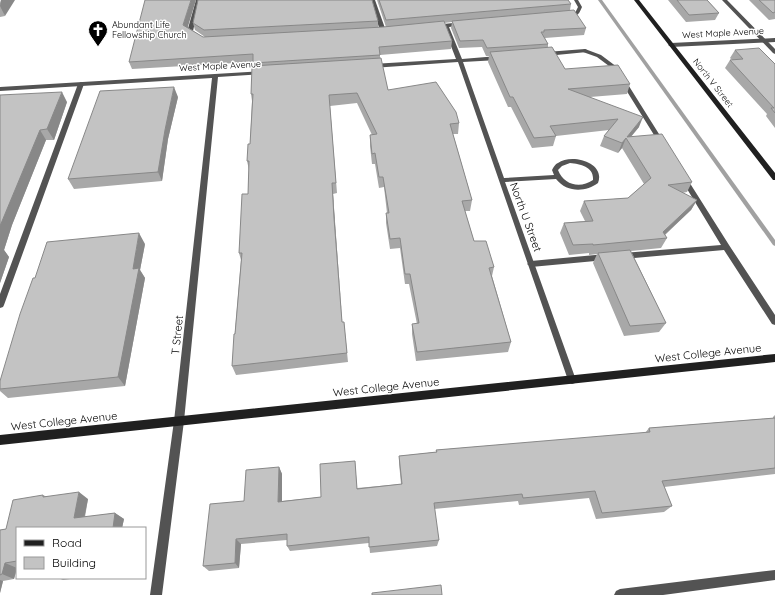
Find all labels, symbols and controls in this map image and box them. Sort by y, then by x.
church icon: Abundant Life Fellowship Church [87,19,109,47]
place label: Abundant Life Fellowship Church [112,19,187,40]
street label: West Maple Avenue [682,25,764,40]
street label: North V Street [691,56,736,109]
street label: West Maple Avenue [179,58,261,73]
street label: North U Street [507,180,545,254]
street label: T Street [168,314,186,355]
street label: West College Avenue [654,340,762,366]
street label: West College Avenue [332,374,440,400]
street label: West College Avenue [10,408,118,434]
legend [16,527,146,579]
text: Road [52,535,82,550]
text: Building [52,555,96,570]

